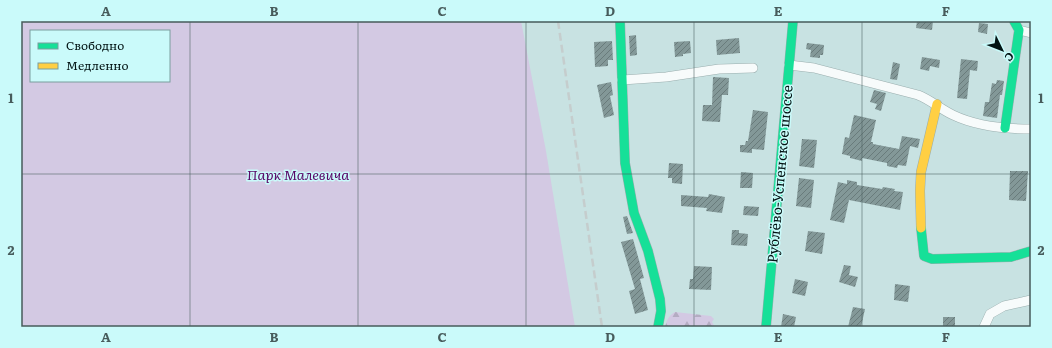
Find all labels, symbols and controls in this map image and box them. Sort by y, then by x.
text: A [101,1,111,20]
text: B [270,1,279,20]
text: C [437,1,447,20]
text: D [605,1,615,20]
text: E [774,1,783,20]
text: F [942,1,950,20]
legend [30,30,170,82]
north arrow [982,30,1022,70]
text: Свободно [66,36,124,54]
text: С [1001,49,1019,66]
text: Медленно [66,56,129,74]
street label: Рублёво-Успенское шоссе [761,84,797,264]
text: 1 [8,88,14,107]
text: 1 [1038,88,1044,107]
park label: Парк Малевича [247,164,349,184]
text: 2 [8,240,15,259]
text: 2 [1038,240,1045,259]
text: A [101,327,111,346]
text: B [270,327,279,346]
text: C [437,327,447,346]
text: D [605,327,615,346]
text: E [774,327,783,346]
text: F [942,327,950,346]

